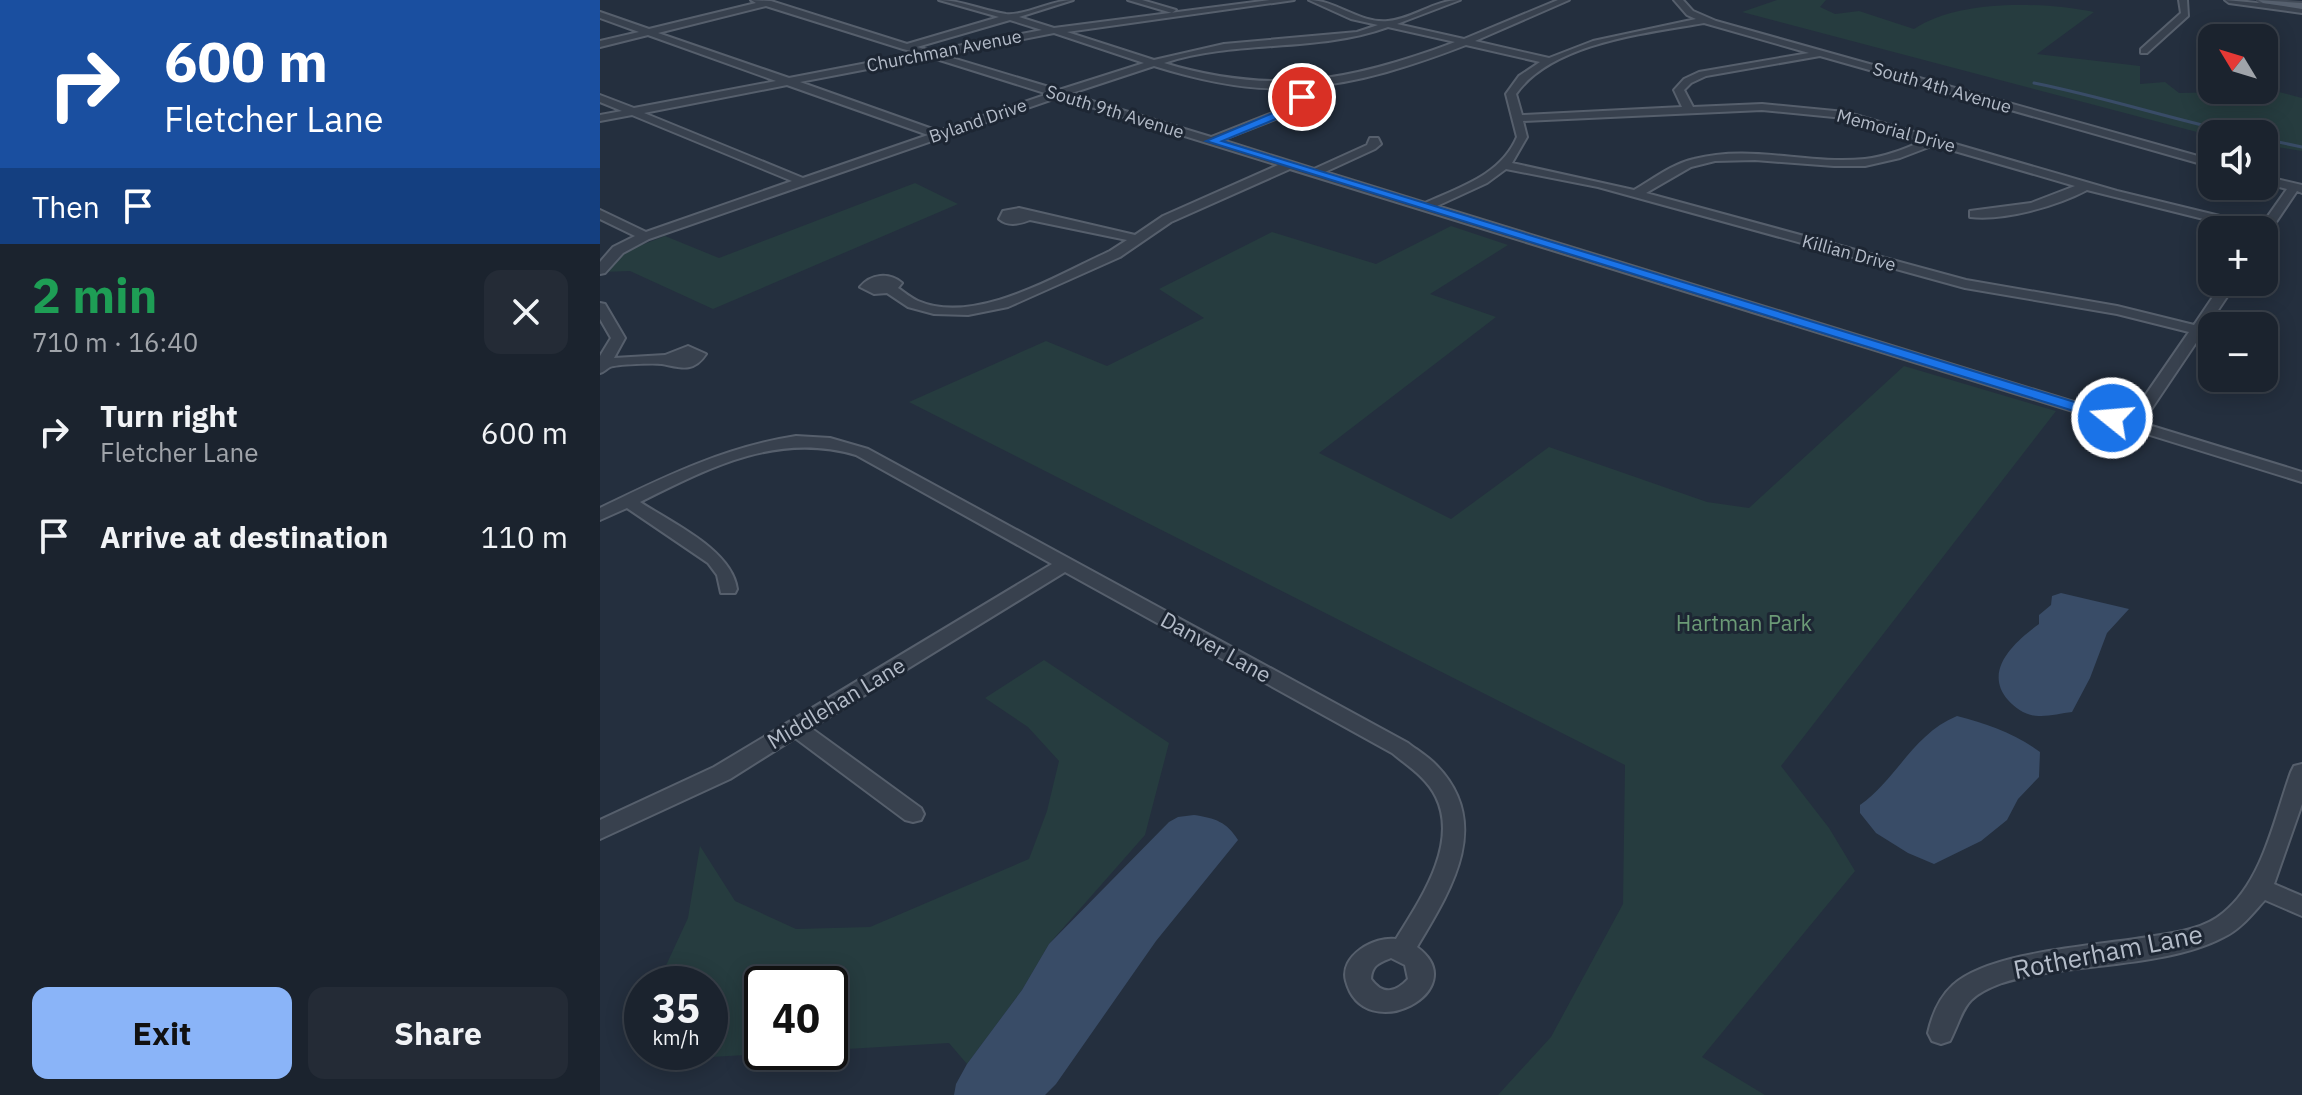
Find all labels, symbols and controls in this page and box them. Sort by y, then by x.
street label: Churchman Avenue [864,24,1023,77]
north arrow [2198,24,2278,104]
map controls [2198,24,2278,392]
text: 600 m [164,25,328,97]
icon: right [32,32,136,136]
street label: South 4th Avenue [1870,57,2014,118]
pin [1268,63,1336,131]
icon: arrive [1280,75,1324,119]
street label: South 9th Avenue [1043,80,1187,143]
street label: Byland Drive [926,93,1030,148]
text: Fletcher Lane [164,95,384,142]
street label: Memorial Drive [1834,104,1958,157]
button: sound [2198,120,2278,200]
icon: arrive [116,184,160,228]
text: Then [32,187,100,226]
button: + [2198,216,2278,296]
street label: Killian Drive [1800,229,1899,276]
text: 2 min [32,264,157,326]
button: close [484,270,568,354]
button: − [2198,312,2278,392]
text: 710 m · 16:40 [32,325,198,359]
position arrow [2070,376,2154,460]
text: Turn right [100,396,238,435]
icon: right [32,410,76,454]
text: 600 m [481,413,568,452]
text: Fletcher Lane [100,435,259,469]
icon: arrive [32,514,76,558]
text: Arrive at destination [100,517,388,556]
text: 110 m [481,517,568,556]
street label: Danver Lane [1156,604,1277,689]
park label: Hartman Park [1676,608,1813,637]
street label: Middlehan Lane [761,650,910,755]
street label: Rotherham Lane [2010,916,2205,986]
speed limit sign: 40 [744,966,848,1070]
text: 35 [652,982,700,1034]
button: Exit [32,987,292,1079]
button: Share [308,987,568,1079]
text: km/h [652,1024,700,1051]

